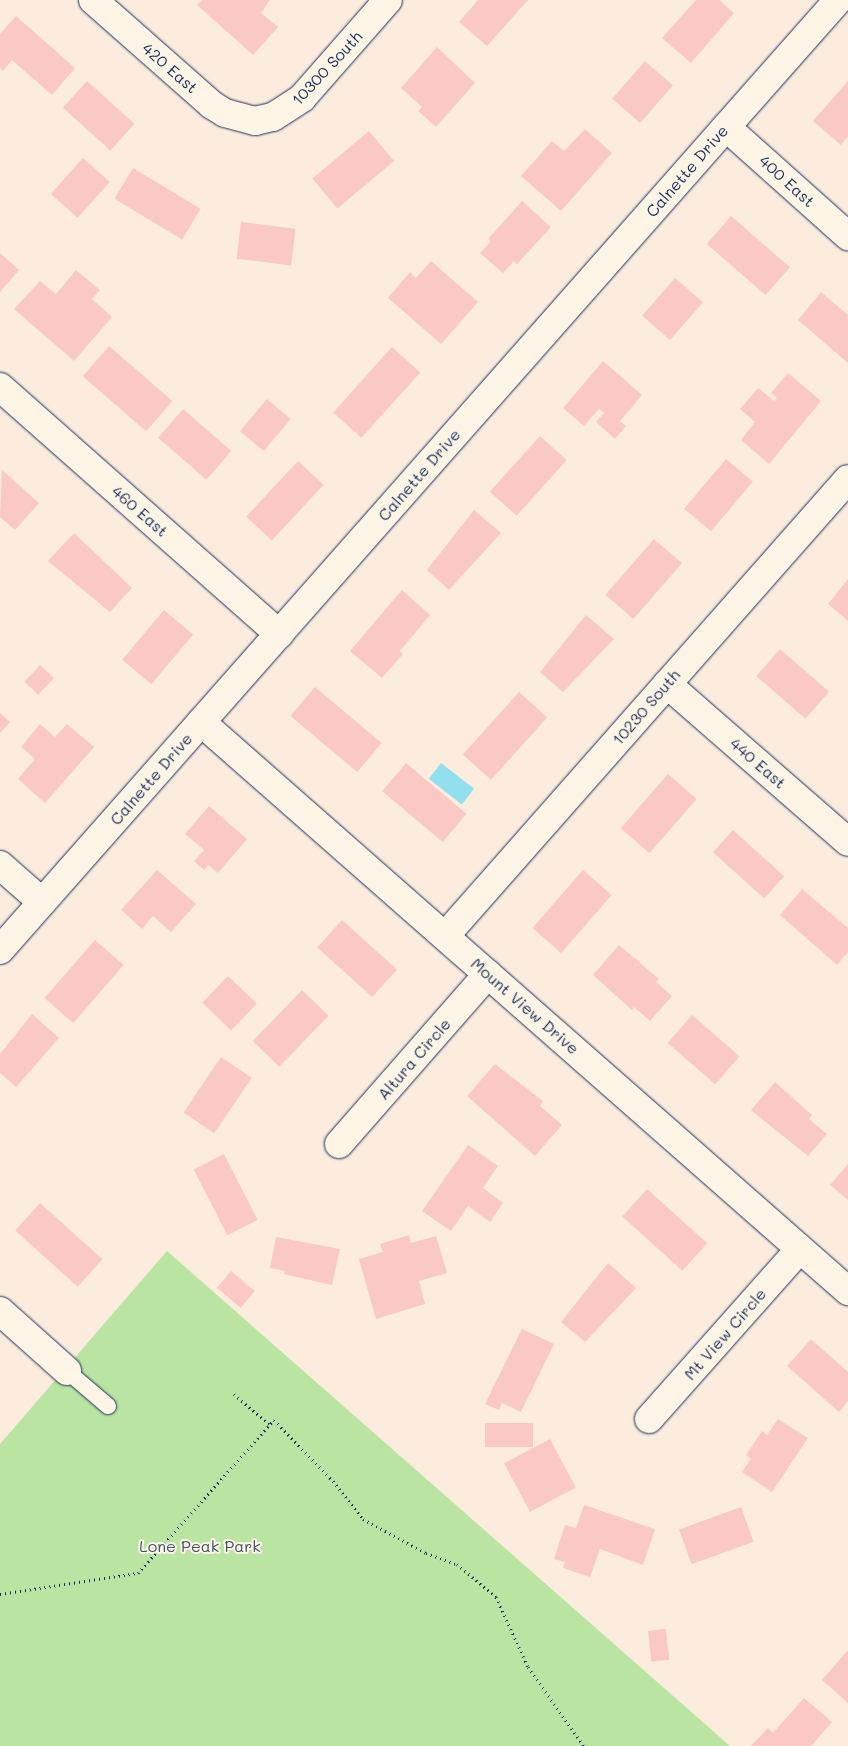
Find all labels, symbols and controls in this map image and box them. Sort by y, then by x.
street label: 10300 South [288,27,366,109]
street label: 420 East [138,39,202,97]
street label: Calnette Drive [642,121,732,221]
street label: 400 East [755,151,819,211]
street label: Calnette Drive [374,425,464,525]
street label: 460 East [108,481,172,541]
street label: 10230 South [608,665,684,749]
street label: Calnette Drive [106,729,196,829]
street label: 440 East [726,734,790,792]
street label: Mount View Drive [467,954,583,1058]
street label: Altura Circle [373,1014,455,1104]
street label: Mt View Circle [680,1284,770,1384]
park label: Lone Peak Park [139,1536,261,1556]

